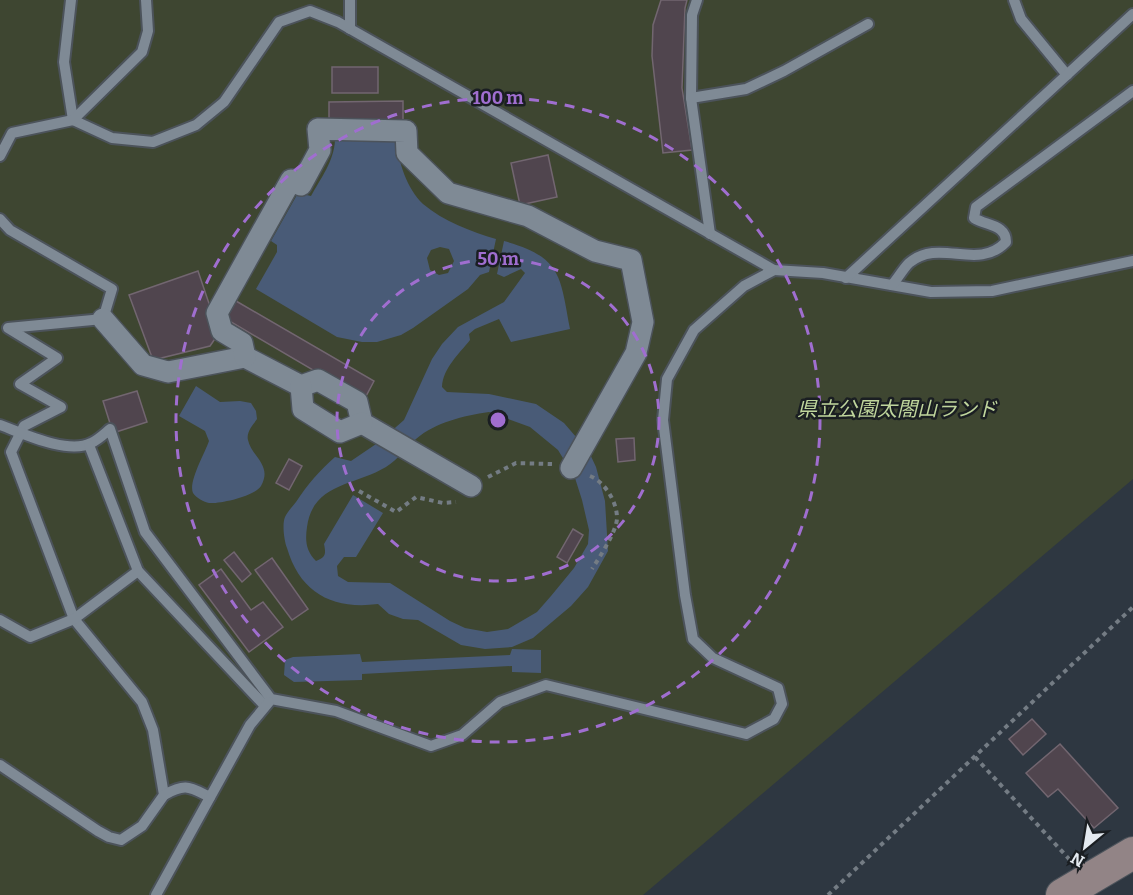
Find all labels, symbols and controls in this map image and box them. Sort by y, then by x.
text: 100 m [472,87,524,109]
text: 50 m [477,248,519,270]
park label: 県立公園太閤山ランド [797,397,998,421]
centre of rings [488,410,508,430]
north arrow [1055,817,1115,877]
text: N [1068,848,1088,871]

